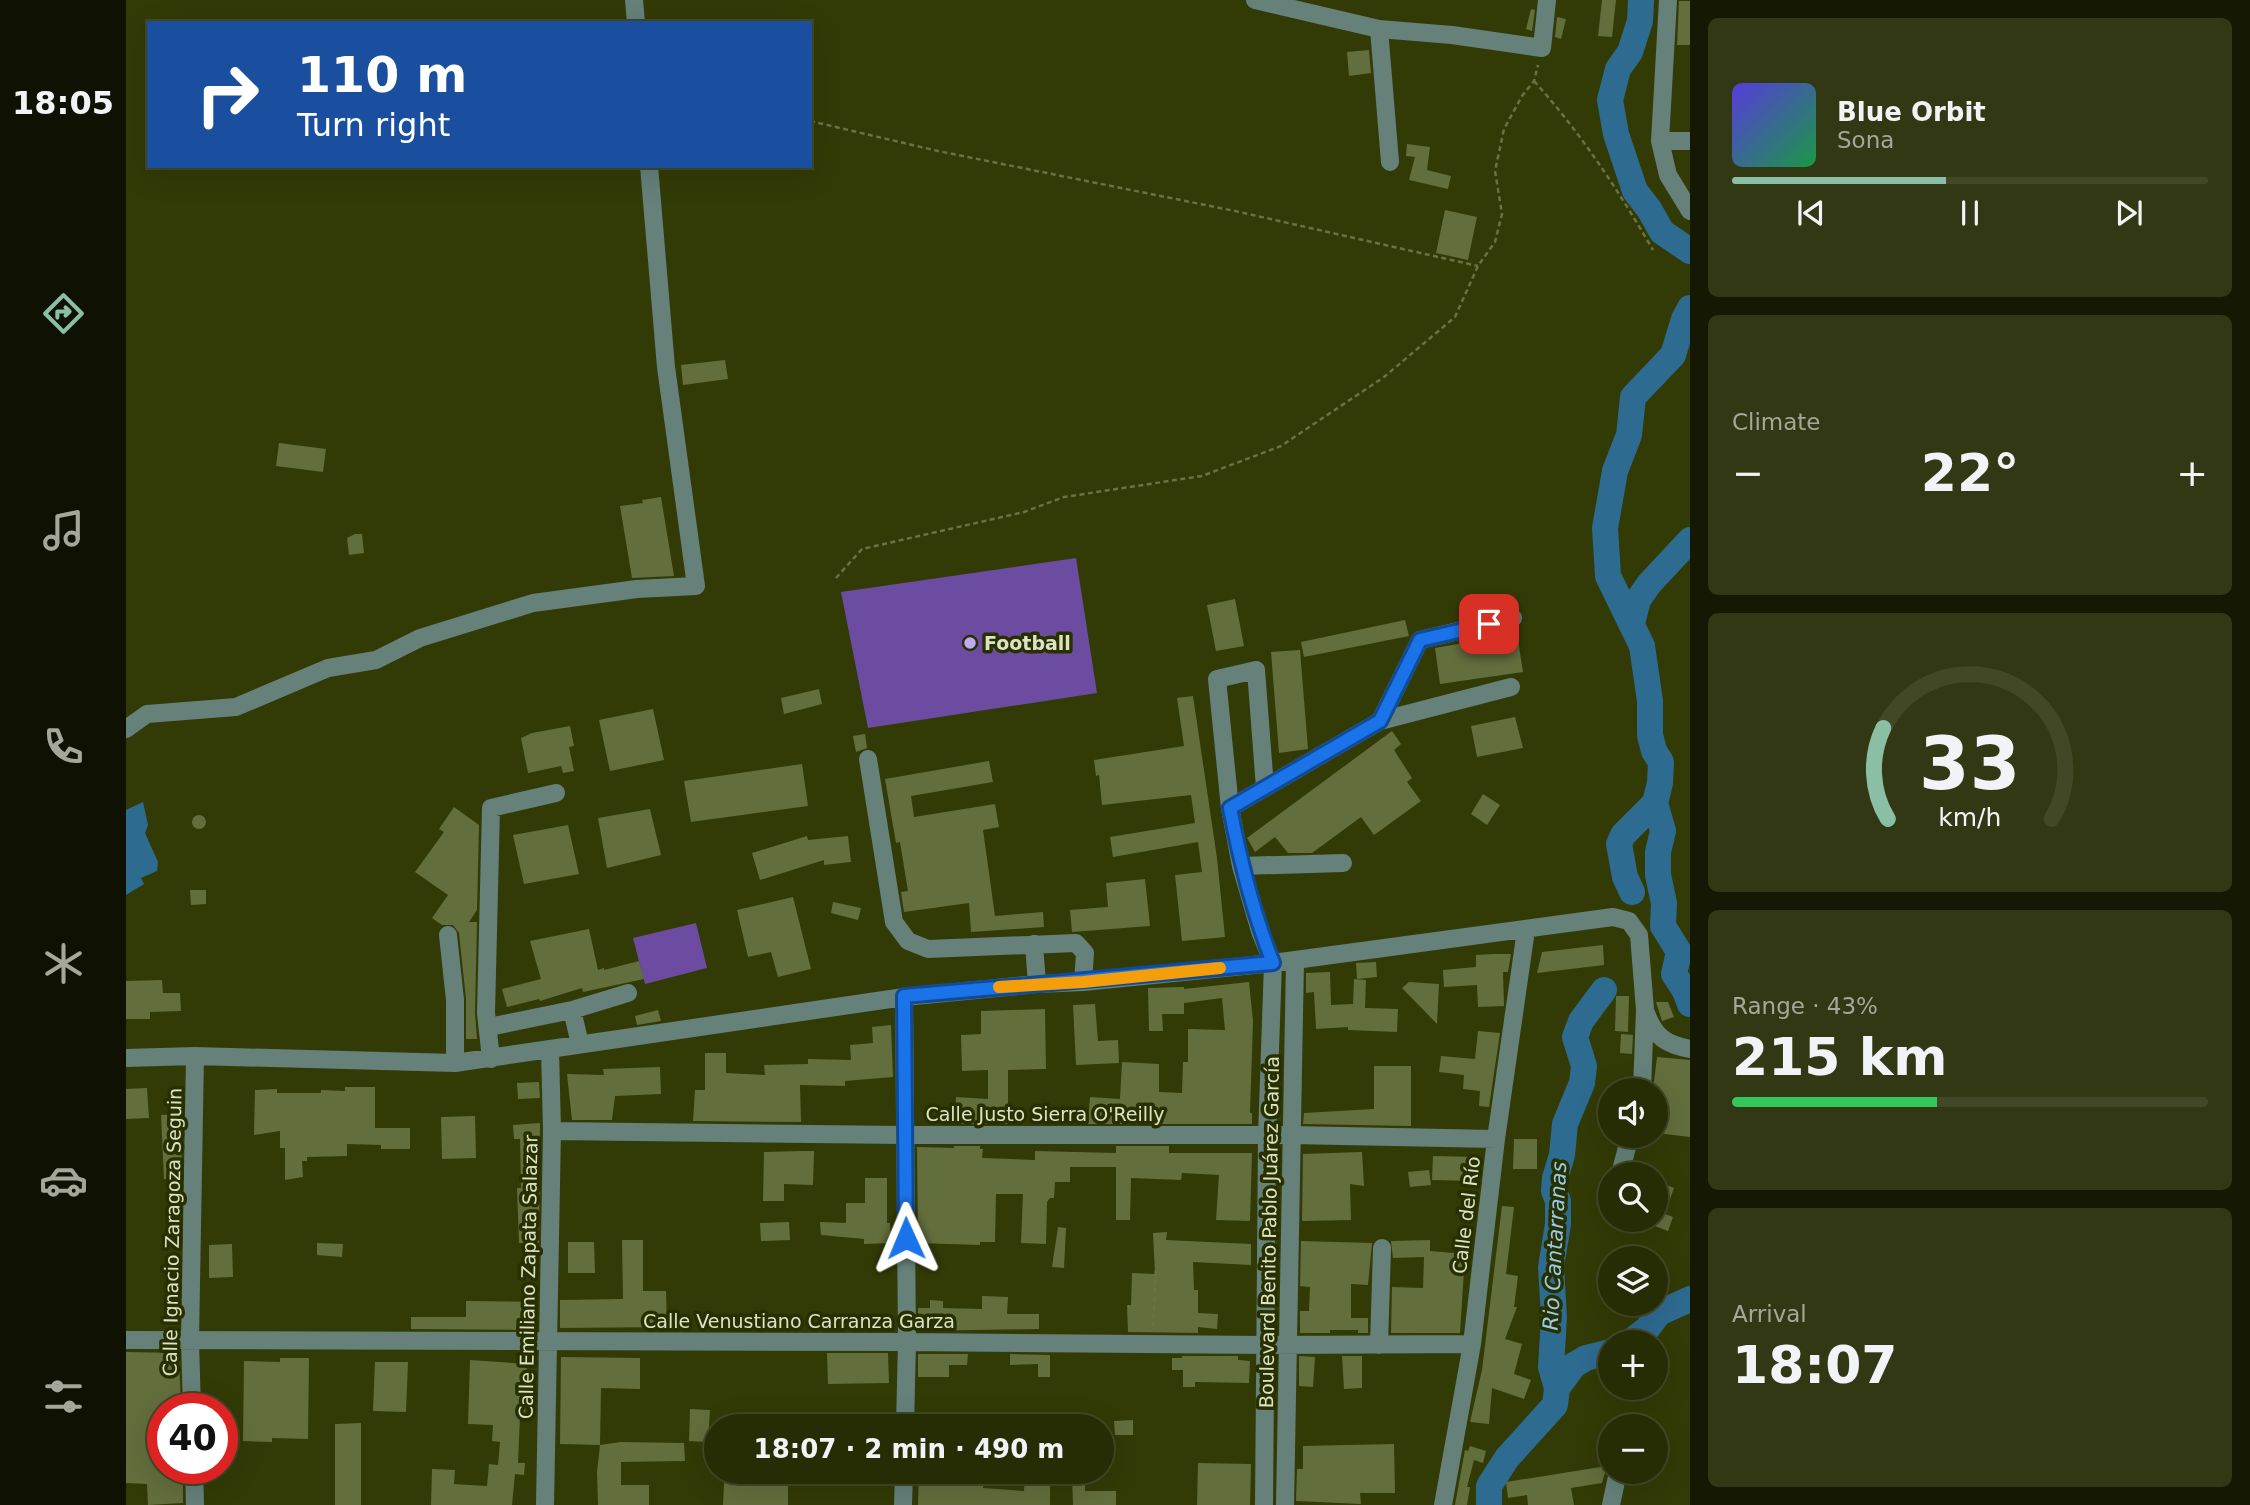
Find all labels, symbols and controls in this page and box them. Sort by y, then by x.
text: 110 m [297,47,467,104]
icon: right [182,49,273,140]
text: 18:05 [12,84,114,122]
text: Blue Orbit [1837,97,1986,127]
text: Turn right [297,106,450,144]
text: Sona [1837,127,1894,153]
icon: previous [1792,194,1830,232]
icon: pause [1951,194,1989,232]
icon: next [2110,194,2148,232]
icon: directions [39,289,88,338]
text: Climate [1732,409,1821,435]
text: 22° [1921,443,2019,503]
text: − [1732,451,1764,495]
text: + [2176,451,2208,495]
icon: music [39,506,88,555]
pin [1459,594,1519,654]
icon: arrive [1470,605,1508,643]
place label: Football [984,632,1071,654]
marker: Football [962,635,978,651]
text: 33 [1919,721,2021,806]
icon: phone [39,722,88,771]
text: km/h [1938,802,2002,831]
icon: climate [39,939,88,988]
text: Range · 43% [1732,993,1878,1019]
text: 215 km [1732,1027,1947,1087]
street label: Boulevard Benito Pablo Juárez García [1255,1056,1283,1408]
map controls [1598,1078,1668,1484]
button: sound [1598,1078,1668,1148]
street label: Calle Ignacio Zaragoza Seguin [158,1088,186,1376]
street label: Calle Justo Sierra O'Reilly [925,1103,1165,1125]
street label: Calle Emiliano Zapata Salazar [515,1134,541,1419]
street label: Calle del Río [1448,1155,1484,1275]
icon: car [39,1156,88,1205]
water label: Rio Cantarranas [1539,1161,1571,1331]
button: search [1598,1162,1668,1232]
position arrow [869,1201,943,1275]
button: layers [1598,1246,1668,1316]
text: Arrival [1732,1301,1807,1327]
street label: Calle Venustiano Carranza Garza [643,1310,955,1332]
button: + [1598,1330,1668,1400]
text: 18:07 [1732,1335,1898,1395]
icon: filters [39,1372,88,1421]
speed limit sign: 40 [147,1393,238,1484]
button: − [1598,1414,1668,1484]
text: 18:07 · 2 min · 490 m [754,1434,1064,1464]

